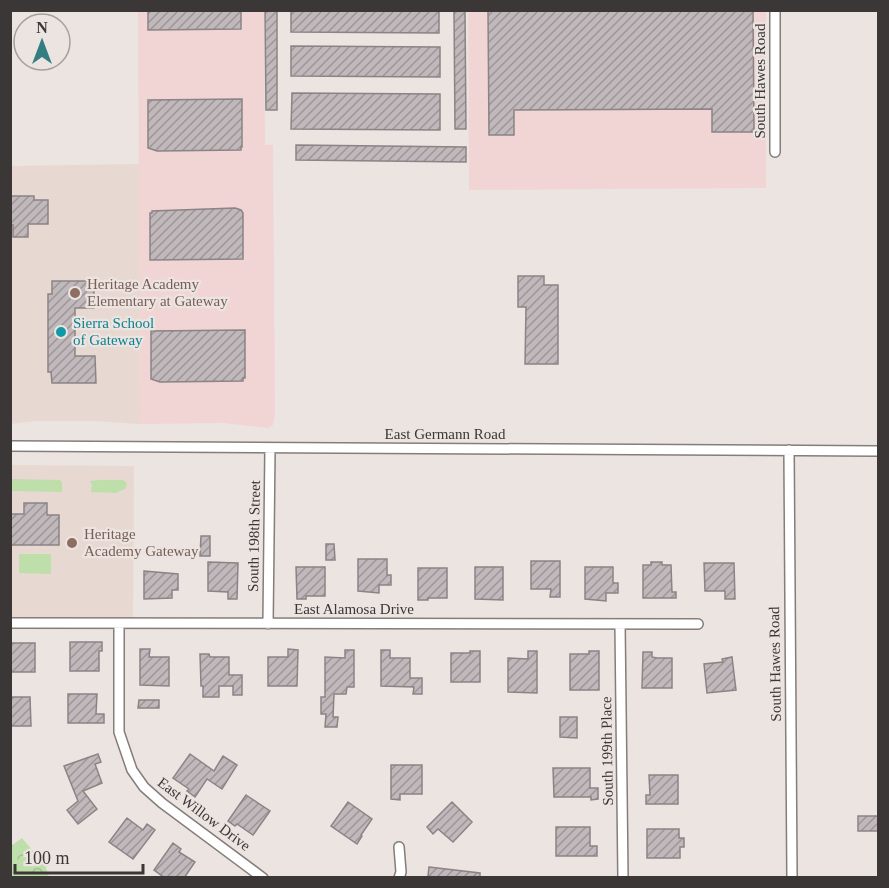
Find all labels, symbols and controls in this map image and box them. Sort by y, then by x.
north arrow [12,12,72,72]
text: N [36,19,48,36]
street label: South Hawes Road [752,23,768,139]
place label: Heritage Academy Elementary at Gateway [87,276,228,309]
marker: Heritage Academy Elementary at Gateway [68,286,82,300]
place label: Sierra School of Gateway [73,315,154,348]
marker: Sierra School of Gateway [54,325,68,339]
street label: East Germann Road [385,426,506,442]
street label: South 198th Street [245,479,263,592]
place label: Heritage Academy Gateway [84,526,199,559]
marker: Heritage Academy Gateway [65,536,79,550]
street label: East Alamosa Drive [294,601,414,617]
street label: South Hawes Road [766,606,784,722]
street label: South 199th Place [598,696,616,806]
street label: East Willow Drive [155,774,254,854]
scale bar [15,837,142,875]
text: 100 m [24,848,70,868]

